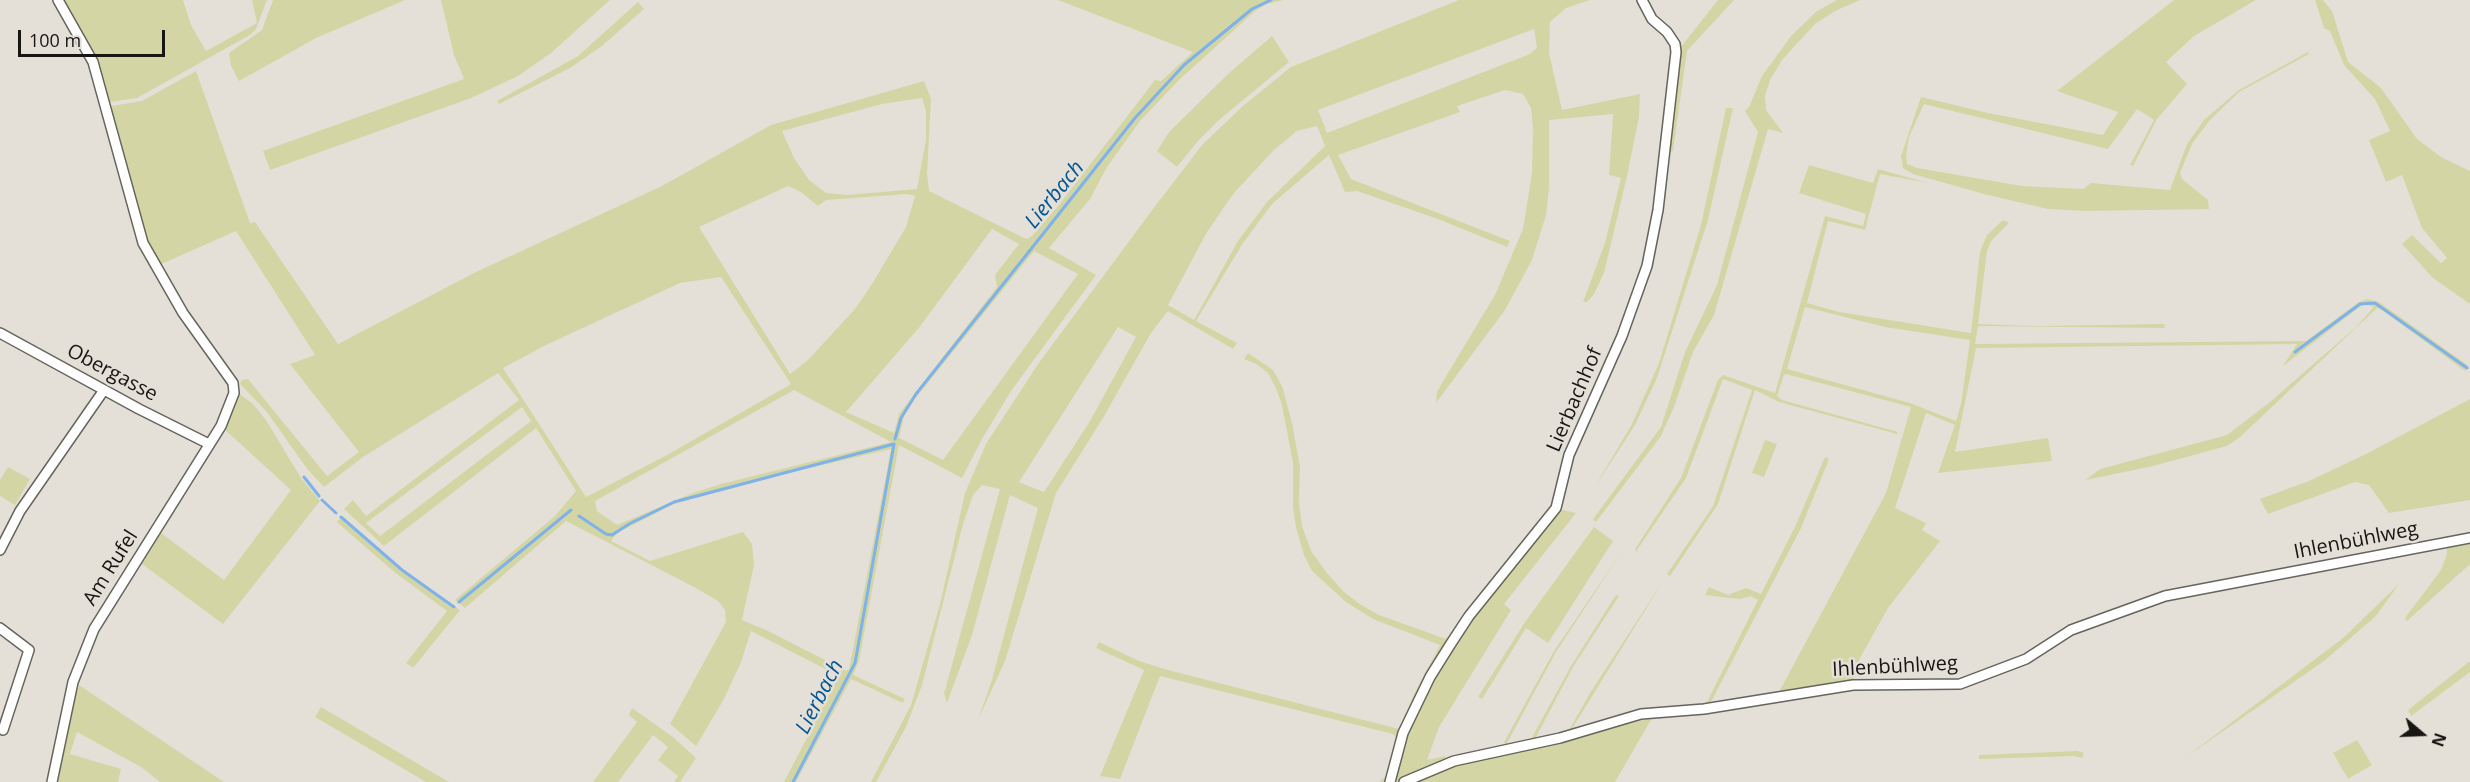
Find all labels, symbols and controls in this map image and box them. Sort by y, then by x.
scale bar [21,18,168,56]
text: 100 m [29,28,81,52]
water label: Lierbach [1020,156,1090,234]
street label: Obergasse [62,339,162,407]
street label: Lierbachhof [1542,344,1608,456]
street label: Ihlenbühlweg [2292,517,2420,565]
street label: Am Rufel [79,526,143,610]
street label: Ihlenbühlweg [1832,652,1958,682]
water label: Lierbach [791,656,849,738]
north arrow [2392,704,2452,764]
text: N [2427,730,2452,750]

